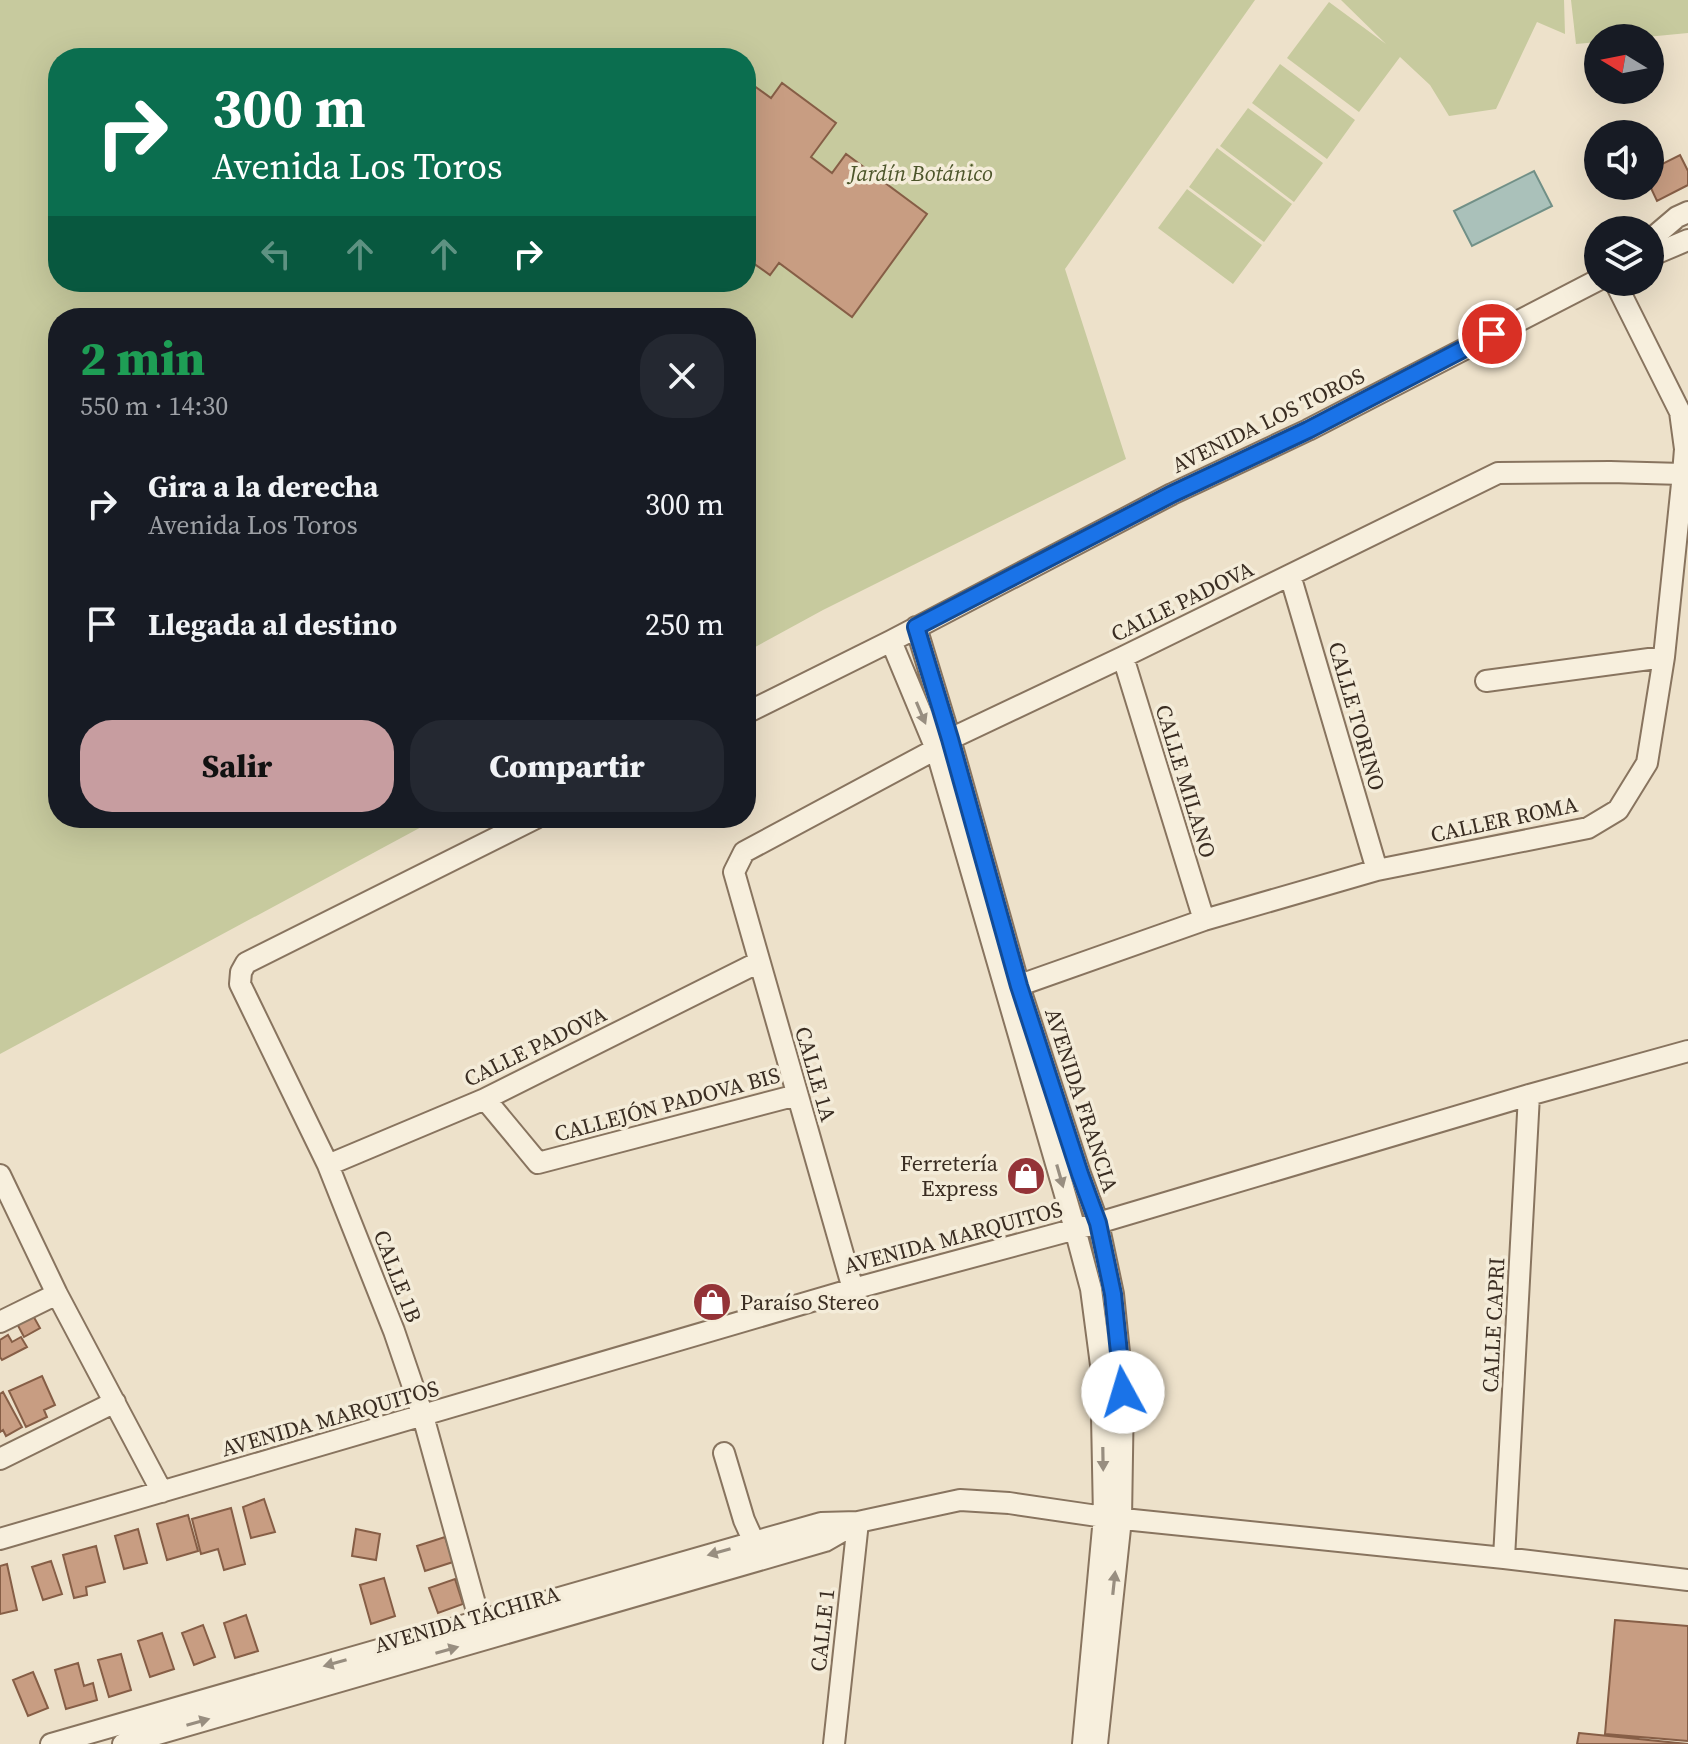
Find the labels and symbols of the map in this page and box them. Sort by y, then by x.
north arrow [1584,24,1664,104]
park label: Jardín Botánico [846,158,993,188]
pin [1458,300,1526,368]
street label: AVENIDA LOS TOROS [1167,360,1369,480]
street label: CALLE PADOVA [1106,553,1259,649]
street label: CALLE TORINO [1321,638,1393,794]
one-way arrow [915,701,928,725]
street label: CALLE MILANO [1148,701,1224,861]
street label: CALLER ROMA [1428,789,1581,849]
street label: CALLE PADOVA [459,998,612,1094]
street label: AVENIDA FRANCIA [1038,1004,1126,1196]
street label: CALLE 1A [788,1023,844,1125]
street label: CALLEJÓN PADOVA BIS [551,1059,783,1149]
place label: Ferretería Express [900,1148,999,1203]
shop icon: Ferretería Express [1005,1155,1047,1197]
one-way arrow [1054,1165,1067,1189]
street label: AVENIDA MARQUITOS [840,1193,1066,1281]
street label: CALLE 1B [367,1225,429,1327]
street label: CALLE CAPRI [1474,1257,1512,1393]
shop icon: Paraíso Stereo [691,1281,733,1323]
place label: Paraíso Stereo [740,1287,879,1317]
position arrow [1081,1350,1165,1434]
street label: AVENIDA MARQUITOS [218,1373,442,1463]
one-way arrow [1096,1447,1109,1472]
one-way arrow [707,1546,731,1559]
one-way arrow [1108,1570,1121,1595]
street label: AVENIDA TÁCHIRA [371,1578,564,1660]
street label: CALLE 1 [803,1587,841,1673]
one-way arrow [436,1643,460,1656]
one-way arrow [323,1657,347,1670]
one-way arrow [186,1715,210,1728]

